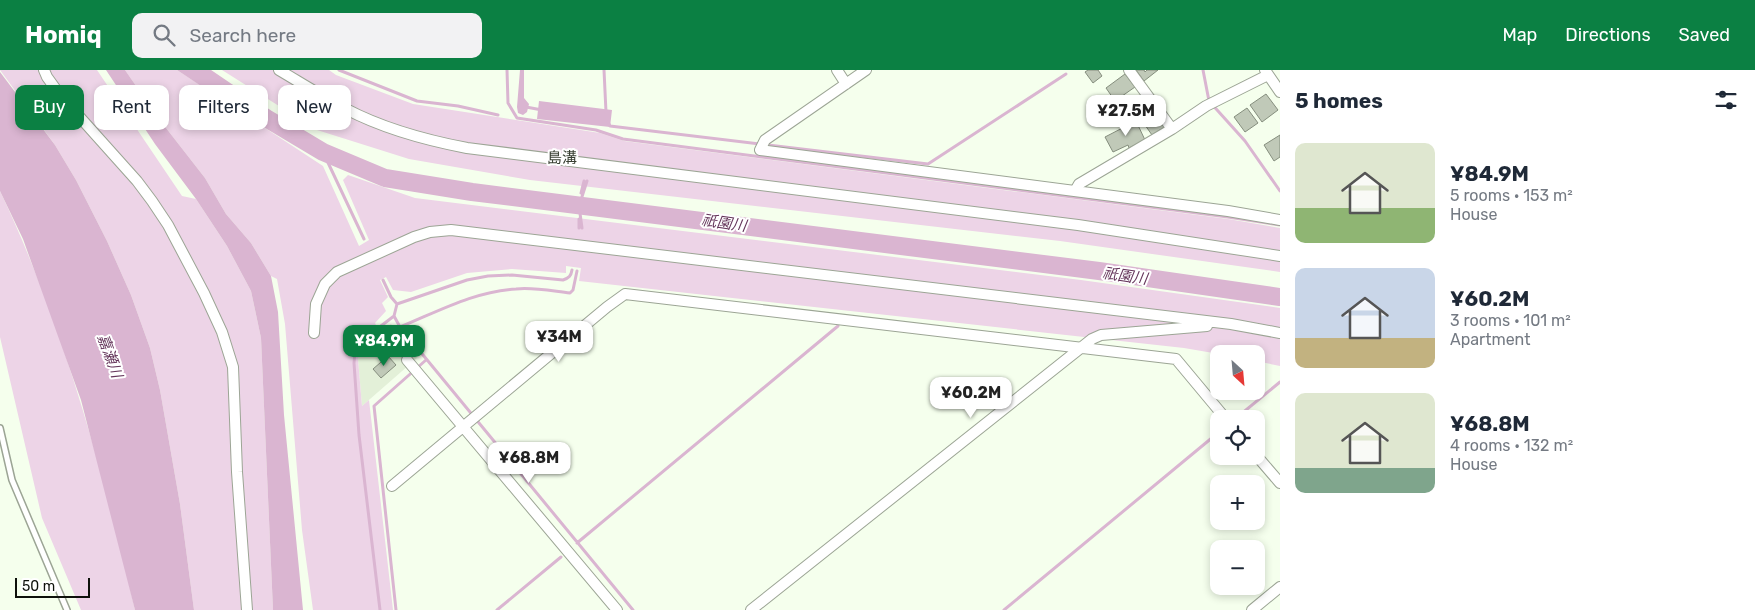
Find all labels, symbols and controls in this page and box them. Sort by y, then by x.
search box [132,13,482,58]
text: Homiq [25,21,102,49]
icon: search [150,21,178,49]
text: Search here [190,24,296,47]
text: Map [1502,24,1537,46]
text: Directions [1565,24,1651,46]
text: Saved [1679,24,1730,46]
chip: Buy [15,85,84,130]
chip: Rent [94,85,169,130]
chip: Filters [179,85,268,130]
chip: New [278,85,351,130]
icon: filters [1712,86,1740,114]
text: 5 homes [1295,88,1383,113]
pin: ¥27.5M [1085,94,1167,137]
text: ¥27.5M [1097,101,1155,120]
district label: 島溝 [547,149,577,167]
text: ¥84.9M [1450,161,1529,186]
icon: home [1335,163,1395,223]
text: 5 rooms · 153 m² [1450,186,1573,205]
text: House [1450,205,1497,224]
water label: 祇園川 [700,211,750,235]
water label: 祇園川 [1101,264,1151,288]
text: ¥60.2M [1450,286,1529,311]
icon: home [1335,288,1395,348]
text: 3 rooms · 101 m² [1450,311,1571,330]
pin: ¥34M [529,320,589,363]
pin: ¥84.9M [343,324,425,367]
text: ¥34M [536,327,582,346]
text: Apartment [1450,330,1530,349]
text: ¥84.9M [354,331,414,350]
water label: 嘉瀬川 [94,332,127,382]
north arrow [1210,345,1265,400]
map controls [1210,345,1265,595]
pin: ¥60.2M [930,376,1012,419]
text: ¥60.2M [941,383,1001,402]
button: locate [1210,410,1265,465]
text: ¥68.8M [1450,411,1530,436]
icon: home [1335,413,1395,473]
text: 4 rooms · 132 m² [1450,436,1573,455]
pin: ¥68.8M [488,442,570,484]
text: ¥68.8M [499,448,559,467]
text: House [1450,455,1497,474]
button: + [1210,475,1265,530]
button: − [1210,540,1265,595]
scale bar [15,575,90,598]
text: 50 m [22,578,55,595]

